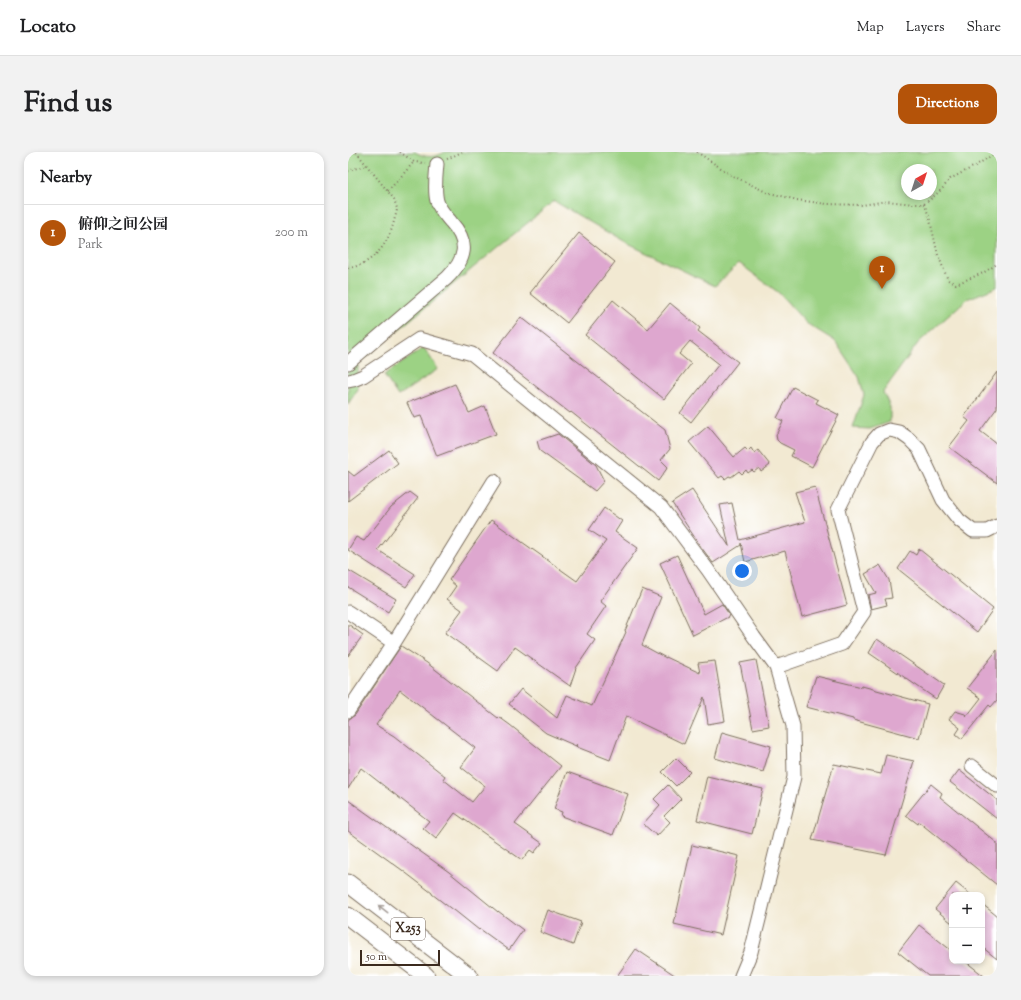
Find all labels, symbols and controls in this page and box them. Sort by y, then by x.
text: Locato [20,14,76,41]
text: Map [857,18,884,38]
text: Layers [906,18,944,38]
text: Share [966,18,1001,38]
text: Find us [24,84,112,124]
button: Directions [898,84,997,124]
north arrow [901,164,937,200]
text: Nearby [40,166,92,190]
text: 俯仰之间公园 [78,215,168,236]
text: 1 [51,224,55,242]
text: 200 m [275,224,308,242]
text: Park [78,236,103,254]
pin: 1 [869,256,895,289]
your location [732,561,752,581]
map controls [949,892,985,964]
button: + [949,892,985,928]
one-way arrow [377,905,388,914]
road number: X253 [391,918,425,940]
button: − [949,928,985,964]
scale bar [360,948,440,967]
text: 50 m [366,949,387,965]

